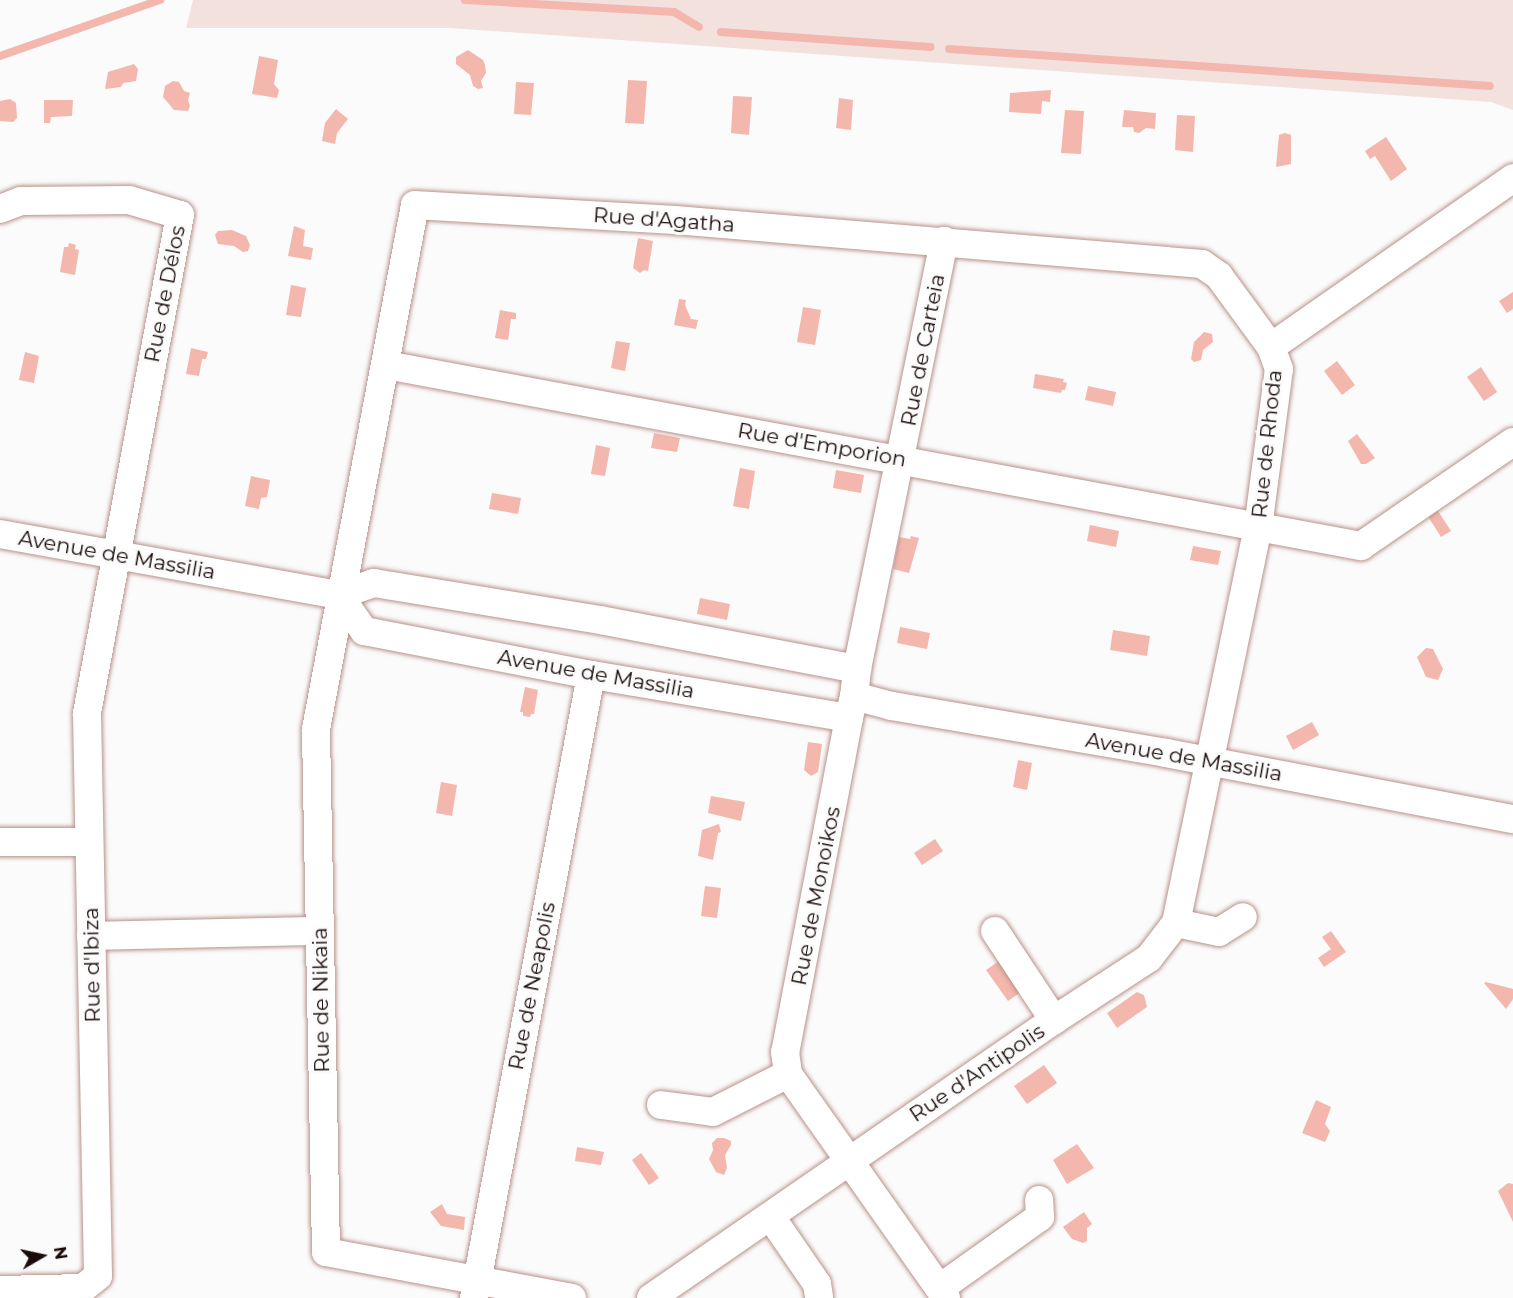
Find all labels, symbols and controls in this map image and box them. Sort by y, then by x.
street label: Rue d'Agatha [592,202,736,238]
street label: Rue de Délos [139,223,191,365]
street label: Rue de Carteia [896,272,950,428]
street label: Rue de Rhoda [1247,369,1287,519]
street label: Rue d'Emporion [736,418,908,472]
street label: Avenue de Massilia [17,525,217,585]
street label: Avenue de Massilia [496,644,696,704]
street label: Avenue de Massilia [1084,727,1284,787]
street label: Rue de Monoikos [786,804,846,988]
street label: Rue de Neapolis [503,900,561,1072]
street label: Rue d'Ibiza [78,907,106,1023]
street label: Rue de Nikaia [307,927,335,1073]
street label: Rue d'Antipolis [905,1019,1049,1127]
north arrow [12,1226,72,1286]
text: N [50,1245,71,1261]

